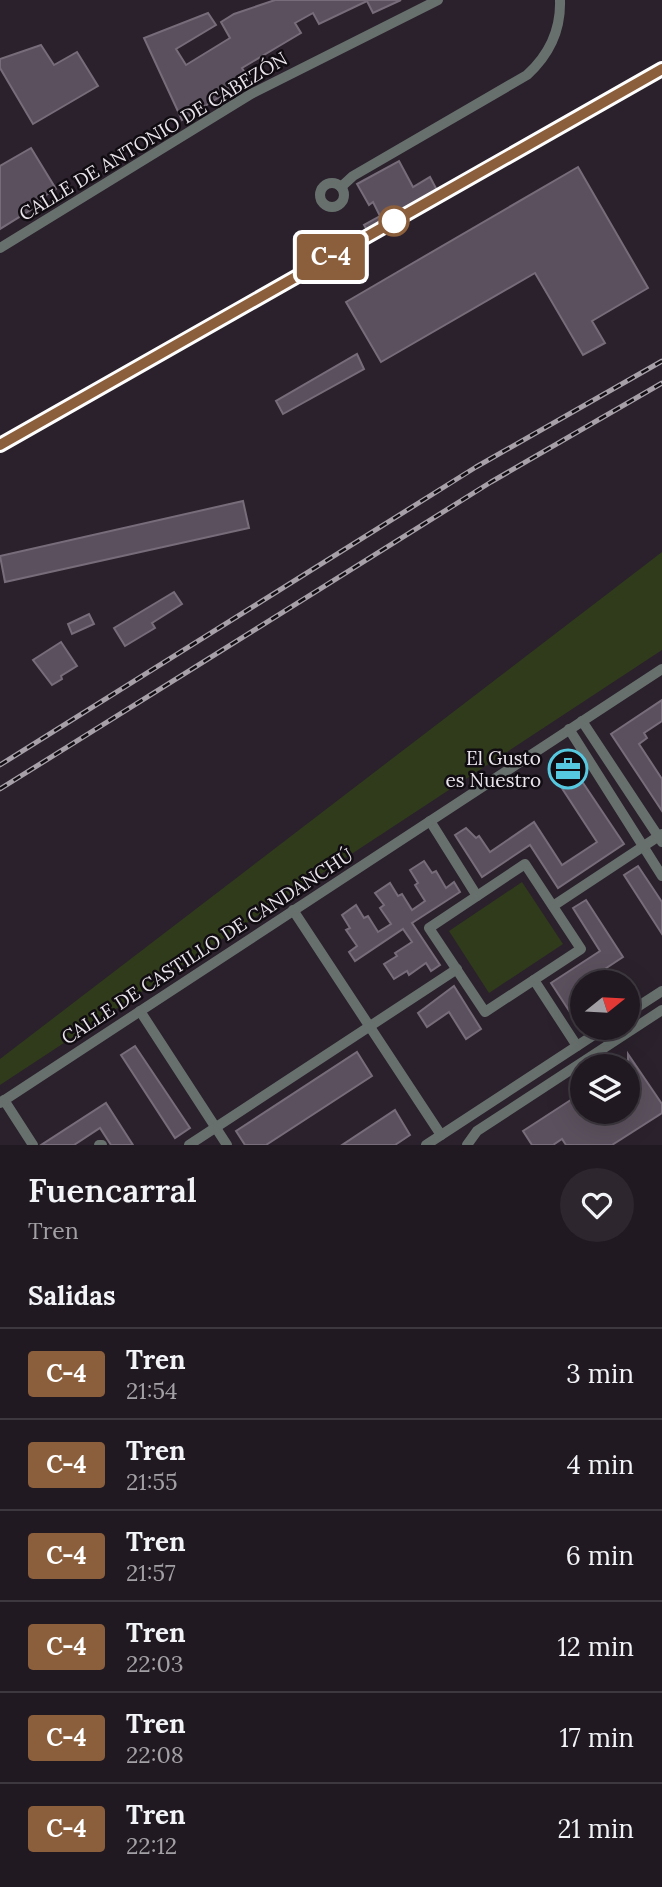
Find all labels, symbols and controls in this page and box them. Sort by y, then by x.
street label: CALLE DE ANTONIO DE CABEZÓN [14,46,292,226]
unlabelled marker [379,206,409,236]
line badge: C-4 [291,234,371,280]
text: C-4 [311,241,351,272]
place label: El Gusto es Nuestro [445,746,541,792]
office icon: El Gusto es Nuestro [547,748,589,790]
street label: CALLE DE CASTILLO DE CANDANCHÚ [57,842,357,1050]
north arrow [570,970,640,1040]
map controls [570,970,640,1124]
button: layers [570,1054,640,1124]
button: heart [560,1168,634,1242]
text: Fuencarral [28,1169,197,1211]
text: Tren [28,1216,79,1245]
text: Salidas [28,1279,116,1312]
text: Tren [126,1343,186,1376]
text: 3 min [566,1357,634,1390]
text: C-4 [46,1358,87,1389]
text: 21:54 [126,1376,177,1405]
text: Tren [126,1434,186,1467]
text: 4 min [567,1448,634,1481]
text: C-4 [46,1449,87,1480]
text: 21:55 [126,1467,178,1496]
text: Tren [126,1525,186,1558]
text: 6 min [566,1539,634,1572]
text: C-4 [46,1540,87,1571]
text: 21:57 [126,1558,176,1587]
text: Tren [126,1616,186,1649]
text: 12 min [557,1630,634,1663]
text: C-4 [46,1631,87,1662]
text: 22:03 [126,1649,184,1678]
text: Tren [126,1707,186,1740]
text: 17 min [559,1721,634,1754]
text: C-4 [46,1722,87,1753]
text: 22:08 [126,1740,184,1769]
text: Tren [126,1798,186,1831]
text: 21 min [557,1812,634,1845]
text: C-4 [46,1813,87,1844]
text: 22:12 [126,1831,177,1860]

